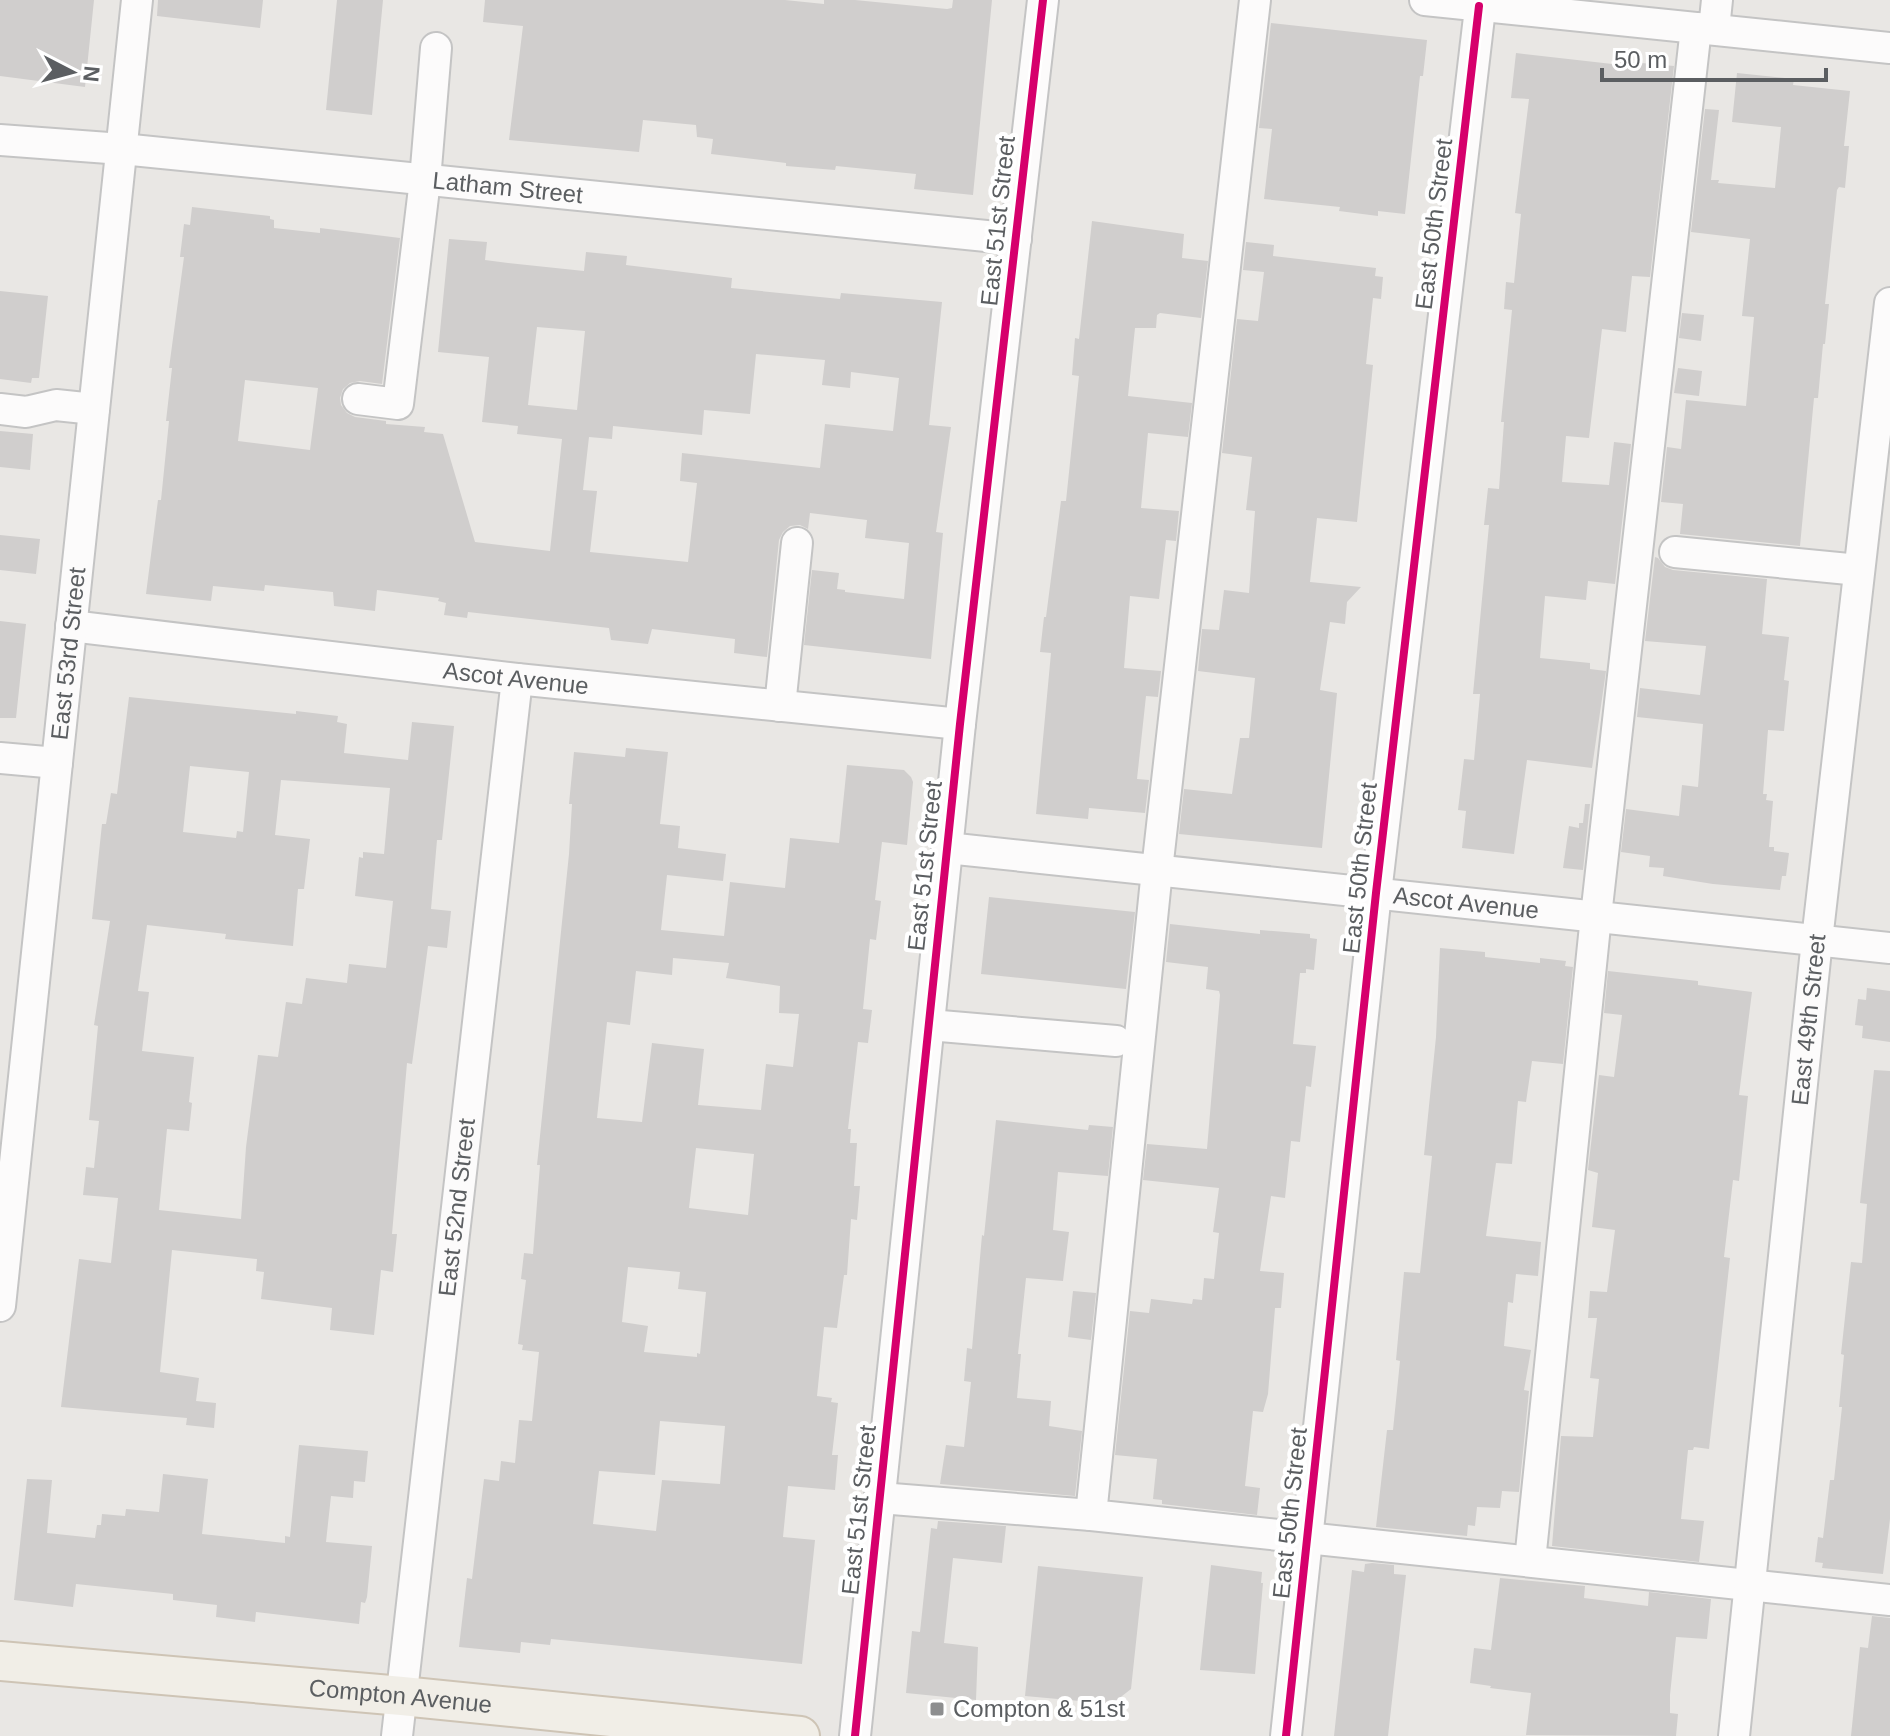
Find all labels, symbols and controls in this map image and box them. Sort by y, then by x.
north arrow [32,32,112,112]
scale bar [1602,32,1826,82]
text: 50 m [1614,46,1667,73]
text: N [78,65,105,83]
street label: East 51st Street [975,134,1020,307]
street label: East 50th Street [1410,137,1457,311]
street label: Latham Street [431,166,584,208]
street label: East 53rd Street [45,565,90,741]
street label: Ascot Avenue [442,656,590,699]
street label: East 51st Street [902,779,947,952]
street label: East 50th Street [1337,781,1382,955]
street label: Ascot Avenue [1392,881,1540,924]
street label: East 49th Street [1786,932,1831,1107]
street label: East 52nd Street [433,1117,480,1298]
street label: East 51st Street [836,1423,881,1596]
street label: East 50th Street [1267,1426,1312,1600]
street label: Compton Avenue [308,1674,493,1718]
place label: Compton & 51st [953,1695,1125,1722]
marker: Compton & 51st [928,1700,946,1718]

